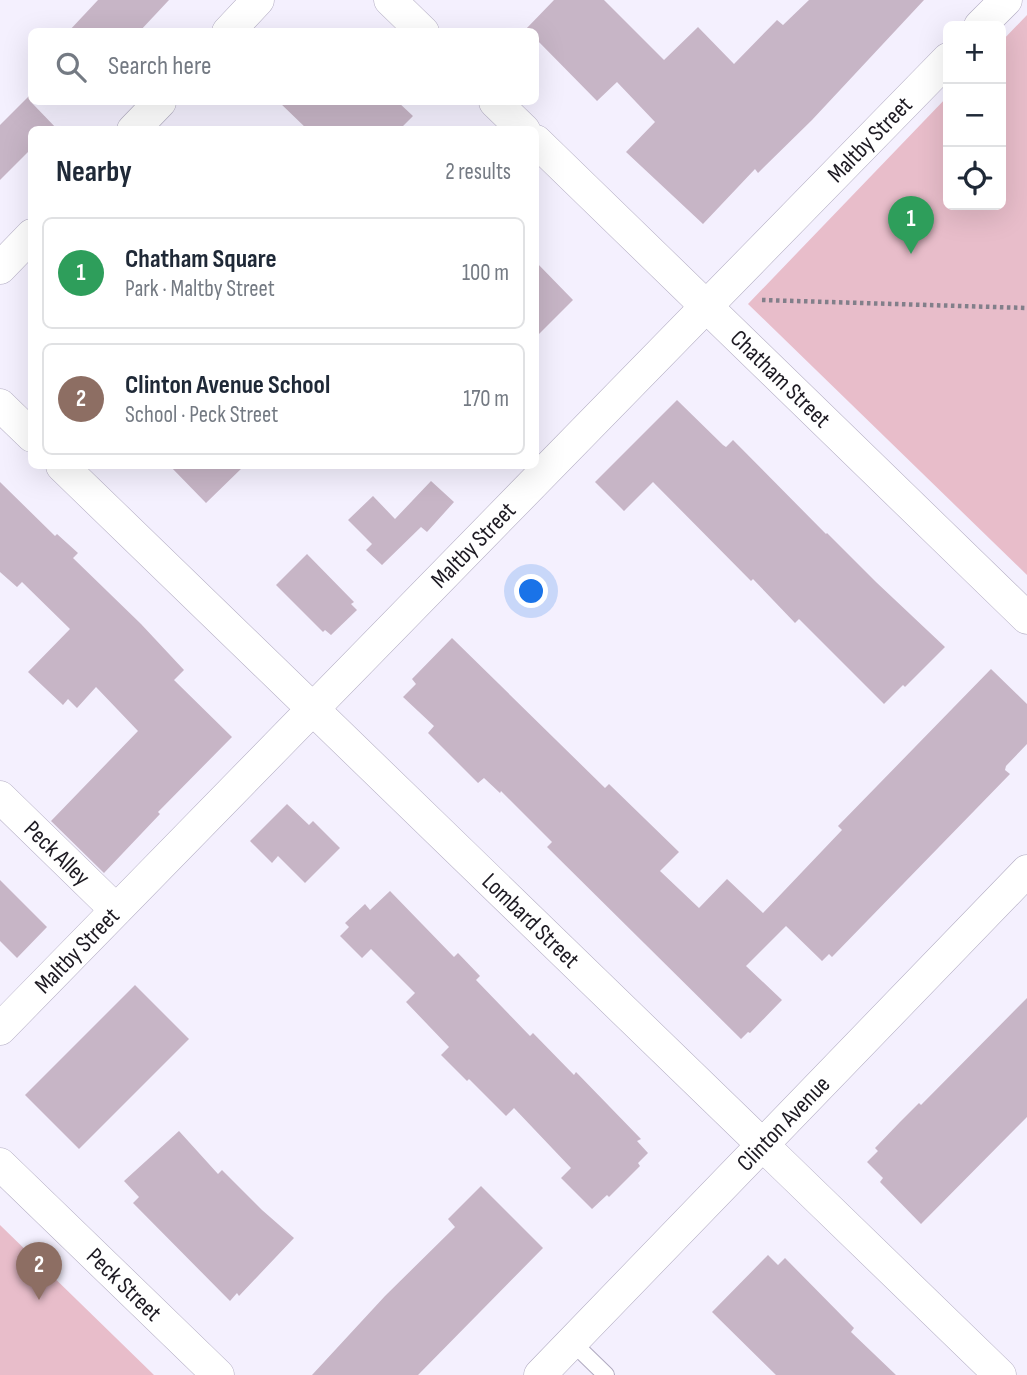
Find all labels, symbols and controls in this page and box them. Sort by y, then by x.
map controls [943,21,1006,210]
button: + [943,21,1006,84]
search box [28,28,539,105]
icon: search [52,48,90,86]
text: Search here [108,51,211,82]
button: − [943,84,1006,147]
street label: Maltby Street [821,90,918,188]
button: locate [943,147,1006,210]
text: Nearby [56,154,132,190]
text: 2 results [445,158,511,186]
pin: 1 [888,196,934,254]
text: Chatham Square [125,244,277,275]
text: 1 [76,259,86,287]
text: 100 m [462,259,509,287]
text: Park · Maltby Street [125,275,275,303]
street label: Chatham Street [725,324,837,434]
text: Clinton Avenue School [125,370,330,401]
text: 2 [76,385,86,413]
text: 170 m [463,385,509,413]
text: School · Peck Street [125,401,278,429]
street label: Maltby Street [425,496,522,594]
your location [514,574,548,608]
street label: Peck Alley [18,814,96,891]
street label: Lombard Street [476,867,586,974]
street label: Maltby Street [28,901,125,999]
street label: Clinton Avenue [731,1070,836,1177]
pin: 2 [16,1242,62,1300]
street label: Peck Street [81,1242,168,1327]

